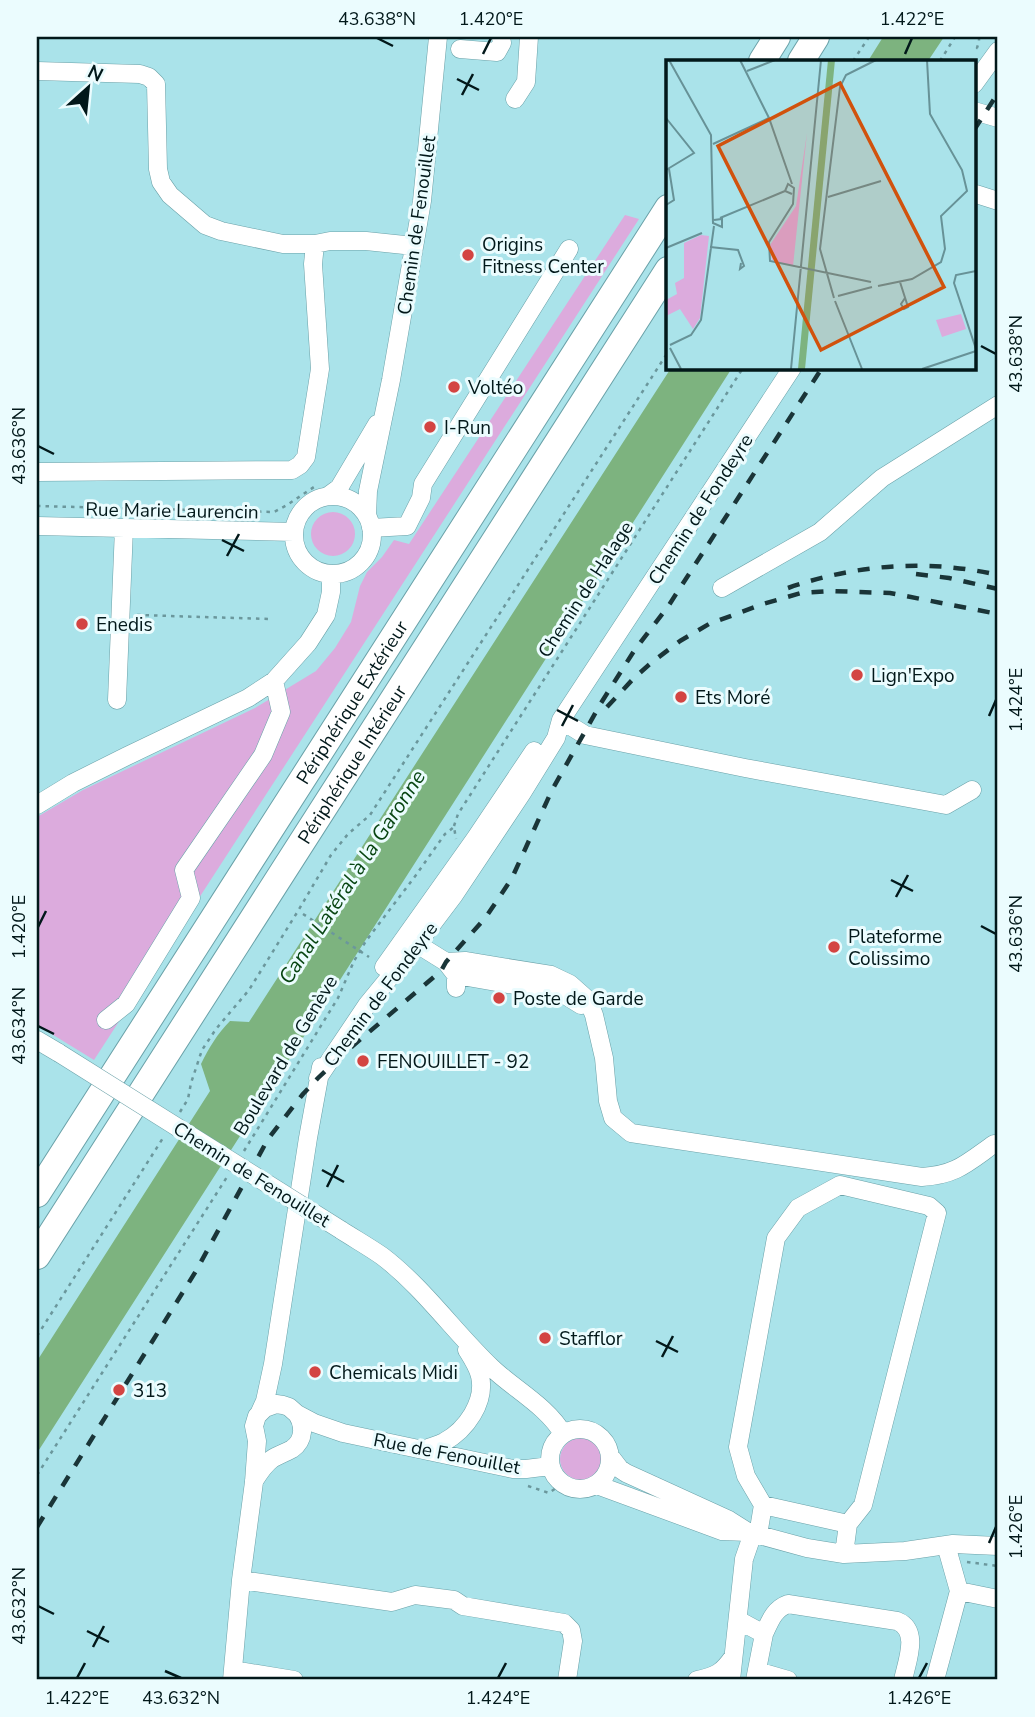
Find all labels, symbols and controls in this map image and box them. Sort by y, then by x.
text: 43.638°N [338,7,416,31]
text: 1.420°E [459,7,523,31]
text: 1.422°E [880,7,944,31]
north arrow [52,52,122,122]
text: N [83,59,108,89]
inset map [666,60,976,369]
street label: Chemin de Fenouillet [392,134,442,316]
place label: Origins Fitness Center [482,232,604,280]
marker: Origins Fitness Center [460,247,476,263]
text: 43.638°N [1004,315,1028,393]
place label: Voltéo [467,375,523,401]
marker: Voltéo [446,379,462,395]
text: 43.636°N [7,407,31,485]
place label: I-Run [444,415,491,441]
marker: I-Run [422,419,438,435]
street label: Chemin de Fondeyre [642,429,759,590]
street label: Rue Marie Laurencin [85,496,259,526]
street label: Chemin de Halage [532,516,640,663]
place label: Enedis [96,612,153,638]
marker: Enedis [74,616,90,632]
street label: Périphérique Extérieur [291,616,415,789]
place label: Lign'Expo [871,663,955,689]
marker: Lign'Expo [849,667,865,683]
text: 1.424°E [1004,668,1028,732]
street label: Périphérique Intérieur [292,680,413,849]
place label: Ets Moré [695,685,770,711]
marker: Ets Moré [673,689,689,705]
water label: Canal Latéral à la Garonne [272,764,432,990]
text: 1.420°E [7,895,31,959]
text: 43.636°N [1004,895,1028,973]
street label: Chemin de Fondeyre [318,917,444,1072]
place label: Plateforme Colissimo [848,924,942,972]
marker: Plateforme Colissimo [826,939,842,955]
street label: Boulevard de Genève [228,971,344,1140]
place label: Poste de Garde [513,986,644,1012]
text: 43.634°N [7,987,31,1065]
marker: Poste de Garde [491,990,507,1006]
place label: FENOUILLET - 92 [377,1049,529,1075]
marker: FENOUILLET - 92 [355,1053,371,1069]
street label: Chemin de Fenouillet [168,1116,335,1234]
place label: Stafflor [559,1326,623,1352]
marker: Stafflor [537,1330,553,1346]
place label: Chemicals Midi [329,1360,458,1386]
marker: Chemicals Midi [307,1364,323,1380]
place label: 313 [133,1378,167,1404]
marker: 313 [111,1382,127,1398]
street label: Rue de Fenouillet [371,1427,523,1481]
text: 1.426°E [1004,1495,1028,1559]
text: 43.632°N [7,1567,31,1645]
text: 1.422°E [45,1686,109,1710]
text: 43.632°N [142,1686,220,1710]
text: 1.424°E [466,1686,530,1710]
text: 1.426°E [887,1686,951,1710]

